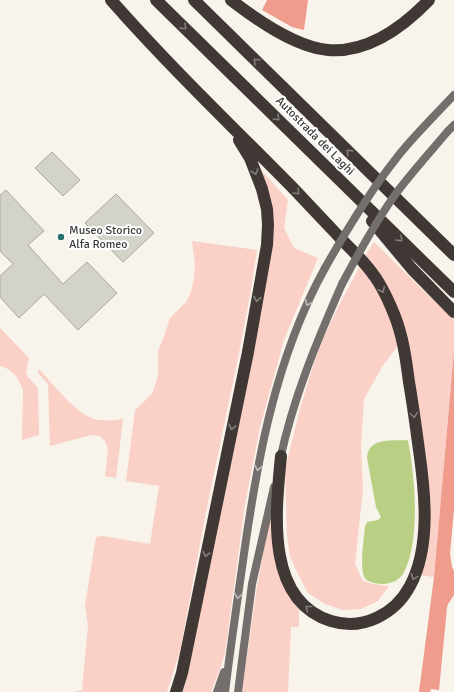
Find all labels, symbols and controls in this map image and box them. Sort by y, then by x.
one-way arrow [179,22,187,30]
one-way arrow [253,58,261,66]
street label: Autostrada dei Laghi [272,93,358,179]
one-way arrow [272,114,280,121]
one-way arrow [346,149,354,156]
one-way arrow [251,168,259,175]
one-way arrow [292,187,300,195]
place label: Museo Storico Alfa Romeo [69,223,142,252]
marker: Museo Storico Alfa Romeo [56,232,66,242]
one-way arrow [395,234,403,242]
one-way arrow [378,285,385,293]
one-way arrow [253,296,262,302]
one-way arrow [304,300,312,307]
one-way arrow [409,412,418,418]
one-way arrow [229,423,237,430]
one-way arrow [255,464,263,471]
one-way arrow [202,551,211,557]
one-way arrow [411,573,419,581]
one-way arrow [234,593,243,599]
one-way arrow [306,606,313,613]

